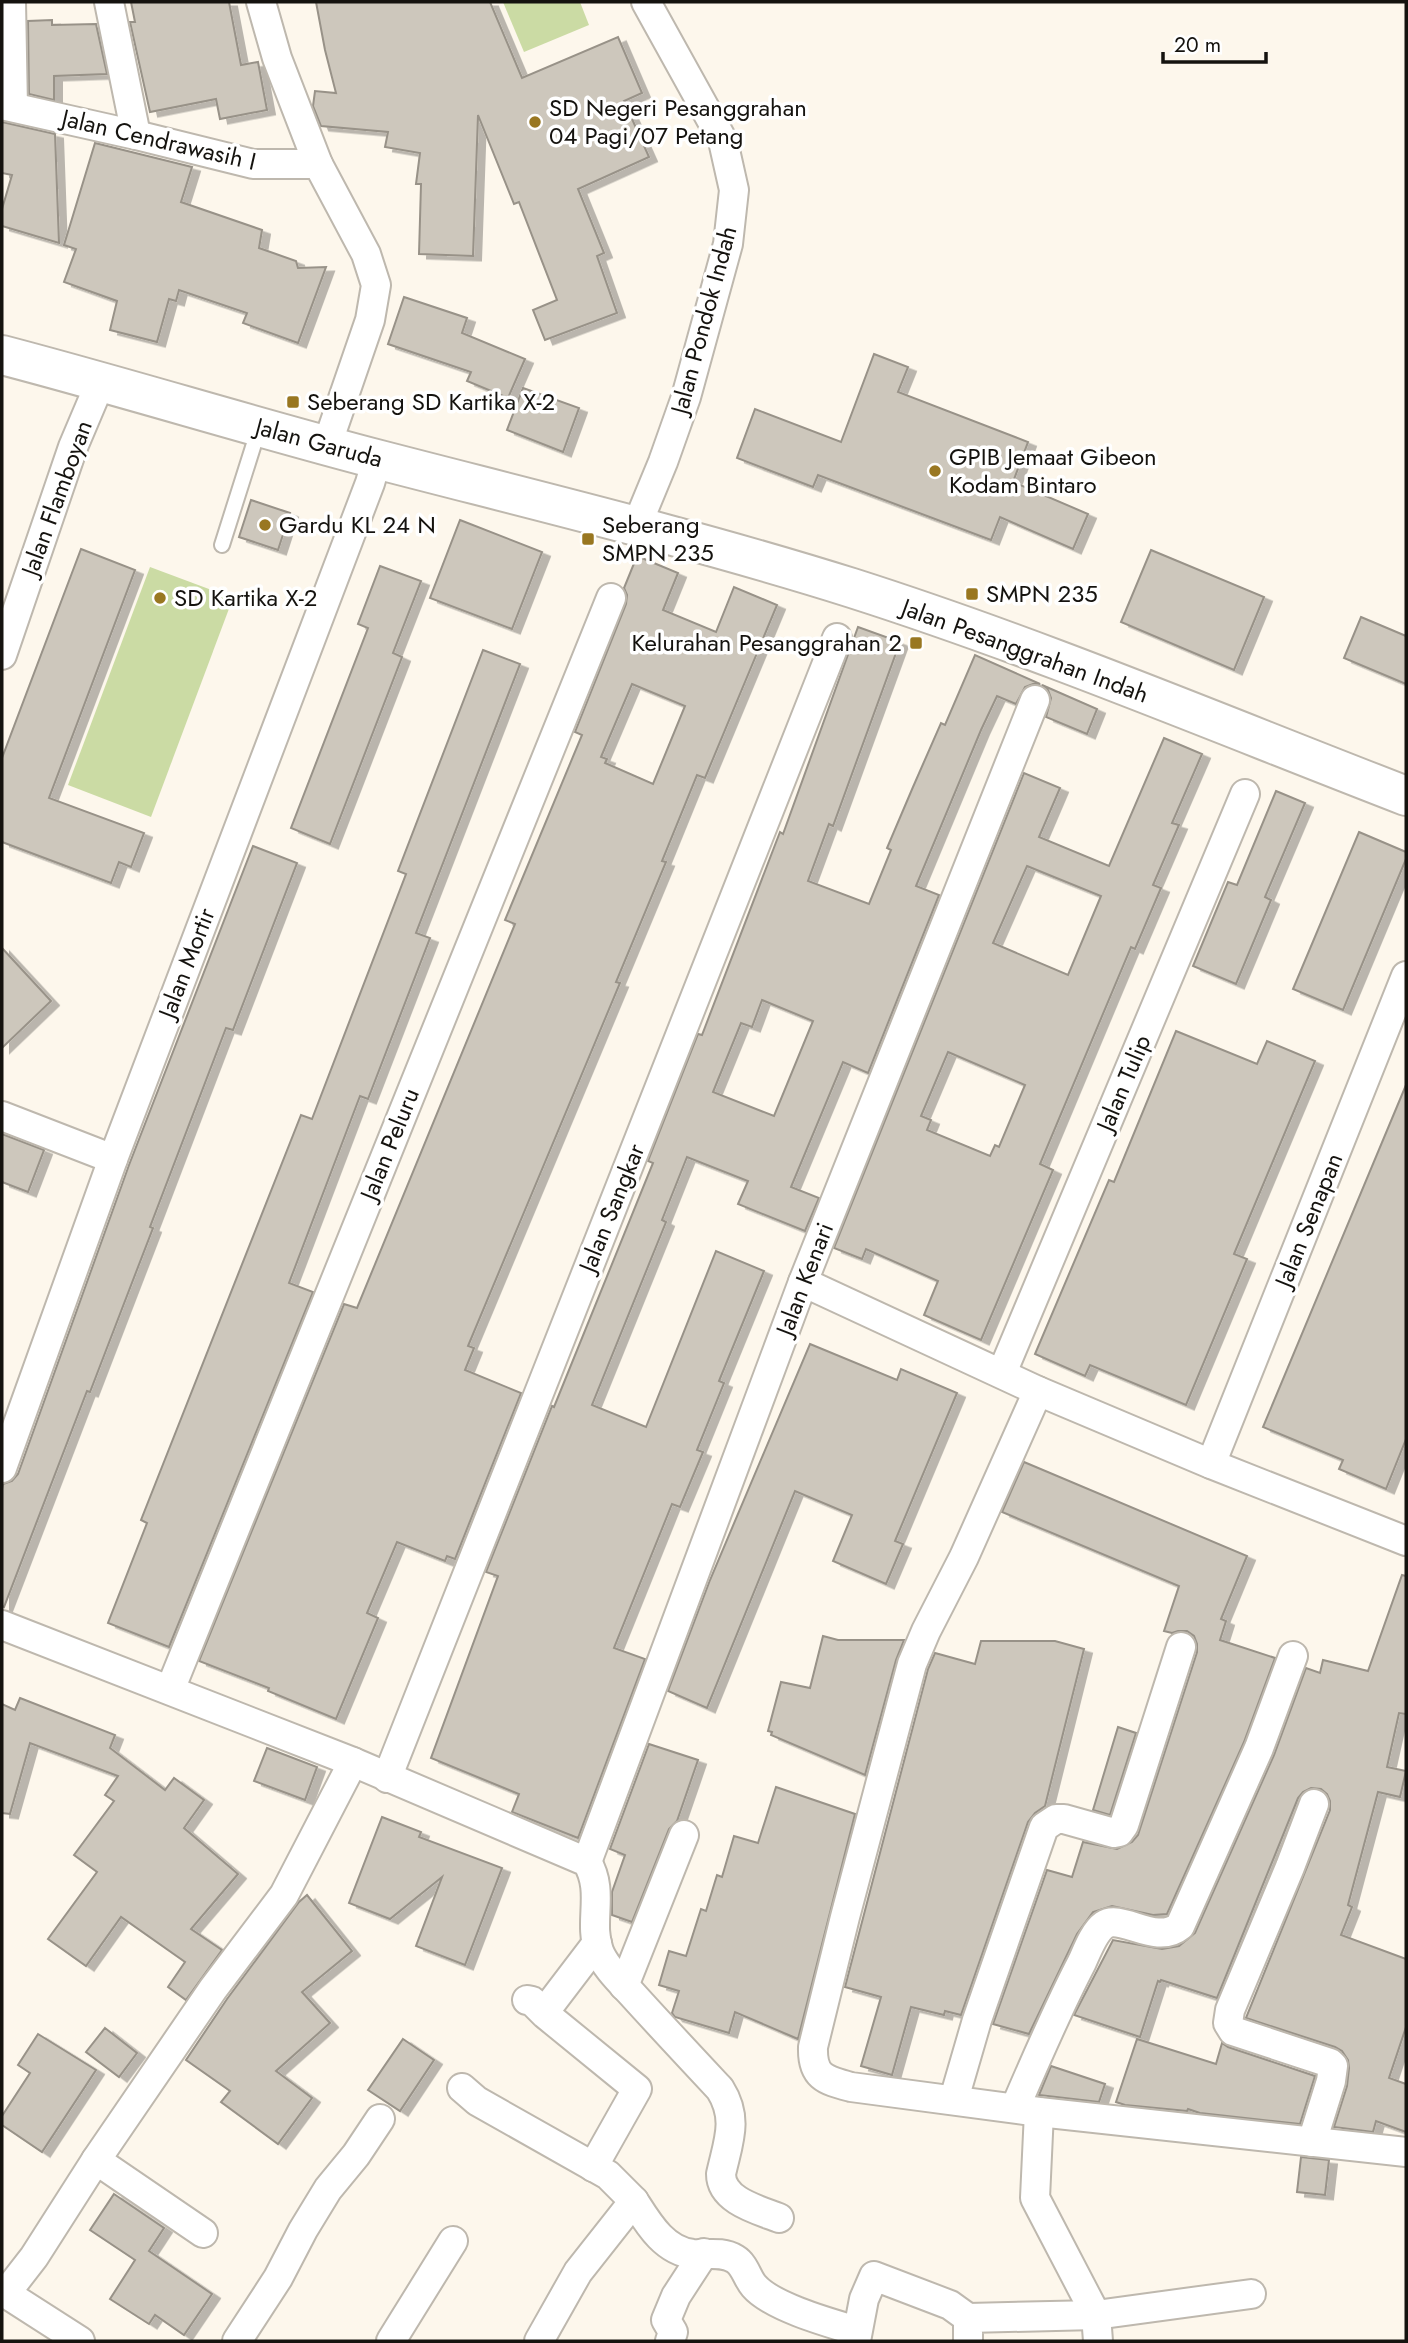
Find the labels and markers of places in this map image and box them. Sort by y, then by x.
place label: SD Negeri Pesanggrahan 04 Pagi/07 Petang [549,90,807,153]
marker: SD Negeri Pesanggrahan 04 Pagi/07 Petang [527,114,543,130]
place label: Seberang SD Kartika X-2 [307,384,555,419]
marker: Seberang SD Kartika X-2 [285,394,301,410]
place label: GPIB Jemaat Gibeon Kodam Bintaro [949,439,1157,502]
marker: GPIB Jemaat Gibeon Kodam Bintaro [927,463,943,479]
place label: Gardu KL 24 N [279,507,436,542]
place label: Seberang SMPN 235 [602,507,714,570]
marker: Gardu KL 24 N [257,517,273,533]
marker: Seberang SMPN 235 [580,531,596,547]
place label: SMPN 235 [986,576,1098,611]
place label: SD Kartika X-2 [174,580,317,615]
marker: SMPN 235 [964,586,980,602]
marker: SD Kartika X-2 [152,590,168,606]
place label: Kelurahan Pesanggrahan 2 [632,625,902,660]
marker: Kelurahan Pesanggrahan 2 [908,635,924,651]

